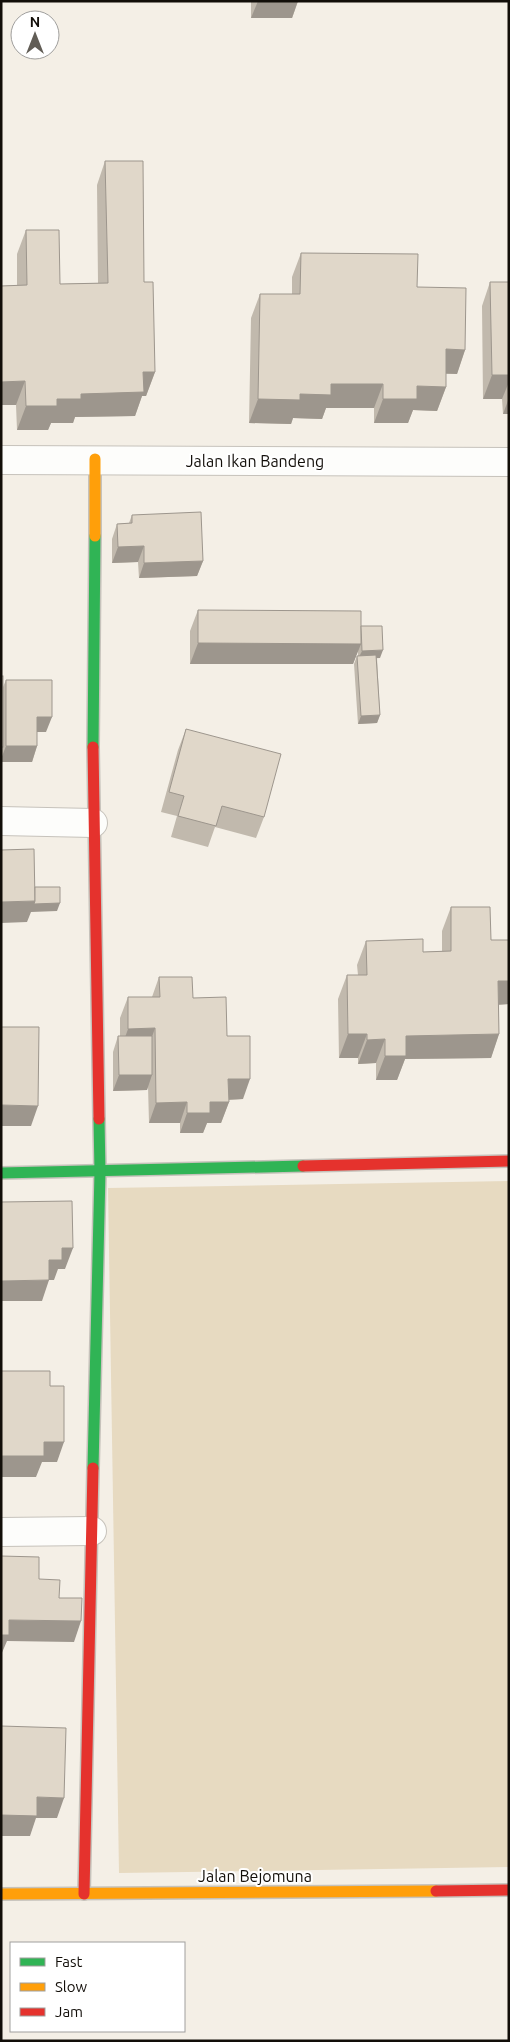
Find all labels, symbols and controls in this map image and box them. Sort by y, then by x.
north arrow [10,10,60,60]
text: N [30,14,40,30]
street label: Jalan Ikan Bandeng [186,452,324,470]
street label: Jalan Bejomuna [198,1867,312,1885]
legend [10,1942,185,2032]
text: Fast [55,1953,83,1970]
text: Slow [55,1978,88,1995]
text: Jam [55,2003,83,2020]

